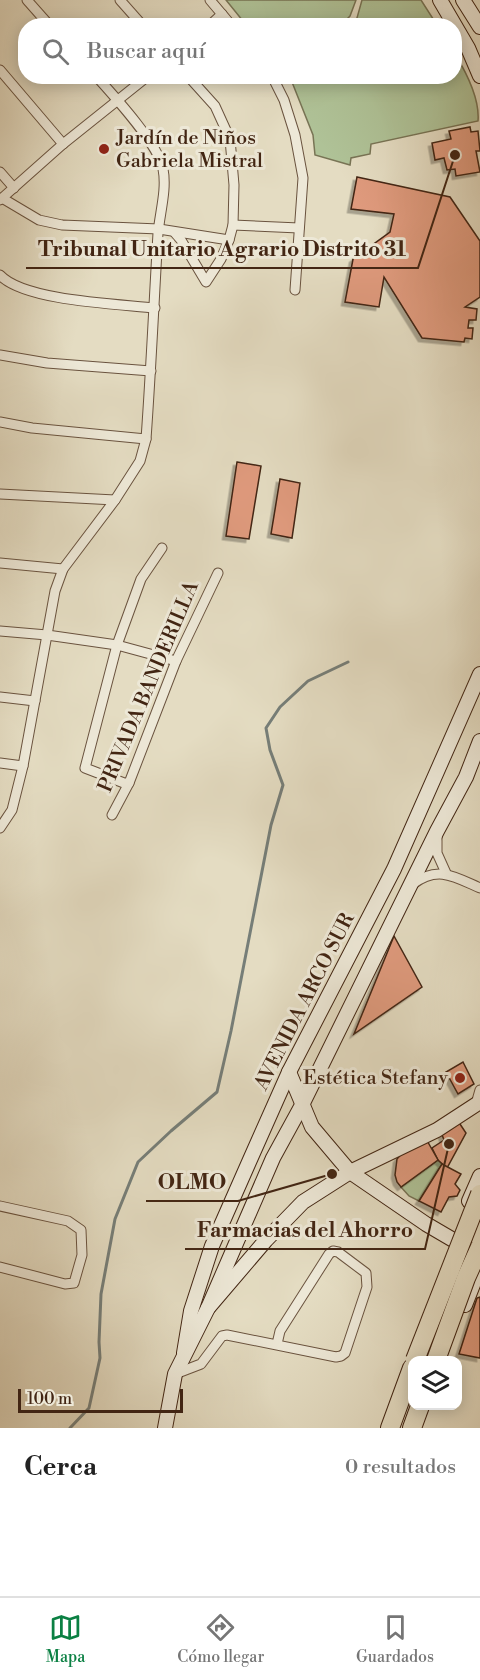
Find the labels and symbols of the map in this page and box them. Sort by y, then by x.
place label: Jardín de Niños Gabriela Mistral [115,126,263,174]
marker: Jardín de Niños Gabriela Mistral [97,142,111,156]
callout: Tribunal Unitario Agrario Distrito 31 [26,229,418,268]
text: Tribunal Unitario Agrario Distrito 31 [38,237,406,263]
street label: PRIVADA BANDERILLA [93,576,205,796]
street label: AVENIDA ARCO SUR [249,908,361,1096]
place label: Estética Stefany [303,1066,448,1091]
marker: Estética Stefany [453,1071,467,1085]
callout: OLMO [146,1162,238,1201]
text: OLMO [158,1170,226,1196]
callout: Farmacias del Ahorro [185,1210,425,1249]
text: Farmacias del Ahorro [197,1218,413,1244]
scale bar [18,1386,183,1414]

